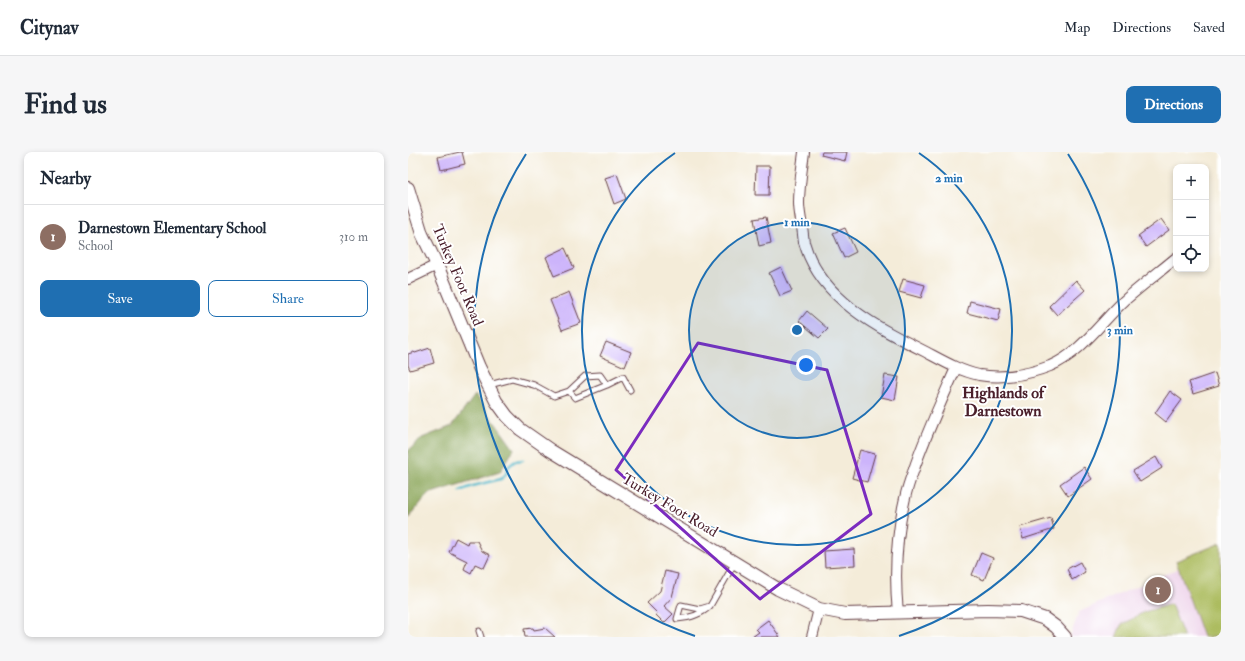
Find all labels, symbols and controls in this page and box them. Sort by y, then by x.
text: Citynav [20,16,79,40]
text: Map [1064,19,1090,36]
text: Directions [1112,19,1171,36]
text: Saved [1193,19,1225,36]
button: Directions [1126,86,1221,123]
text: Find us [24,87,107,122]
map controls [1173,164,1209,272]
button: + [1173,164,1209,200]
text: Nearby [40,168,91,189]
text: 2 min [935,171,963,186]
button: − [1173,200,1209,236]
text: 1 min [784,215,811,230]
text: Darnestown Elementary School [78,219,266,238]
street label: Turkey Foot Road [428,221,488,330]
text: 1 [51,229,55,245]
text: 310 m [339,229,368,245]
button: locate [1173,236,1209,272]
text: School [78,238,113,254]
button: Save [40,280,200,317]
button: Share [208,280,368,317]
centre of rings [790,323,804,337]
text: 3 min [1107,323,1134,338]
your location [796,355,816,375]
district label: Highlands of Darnestown [962,383,1047,421]
street label: Turkey Foot Road [618,469,722,542]
pin: 1 [1145,575,1171,605]

